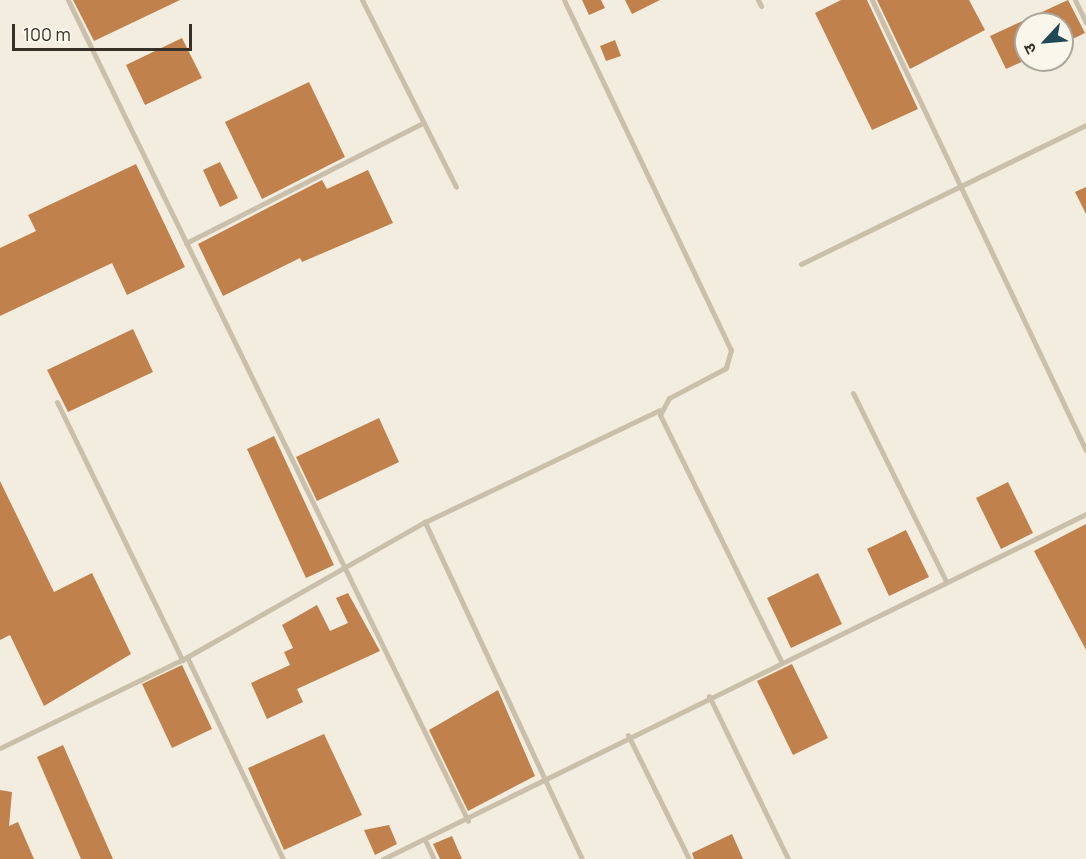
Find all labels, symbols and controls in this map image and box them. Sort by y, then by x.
scale bar [15,12,195,50]
north arrow [1014,12,1074,72]
text: 100 m [23,22,71,46]
text: उ [1018,40,1042,58]

